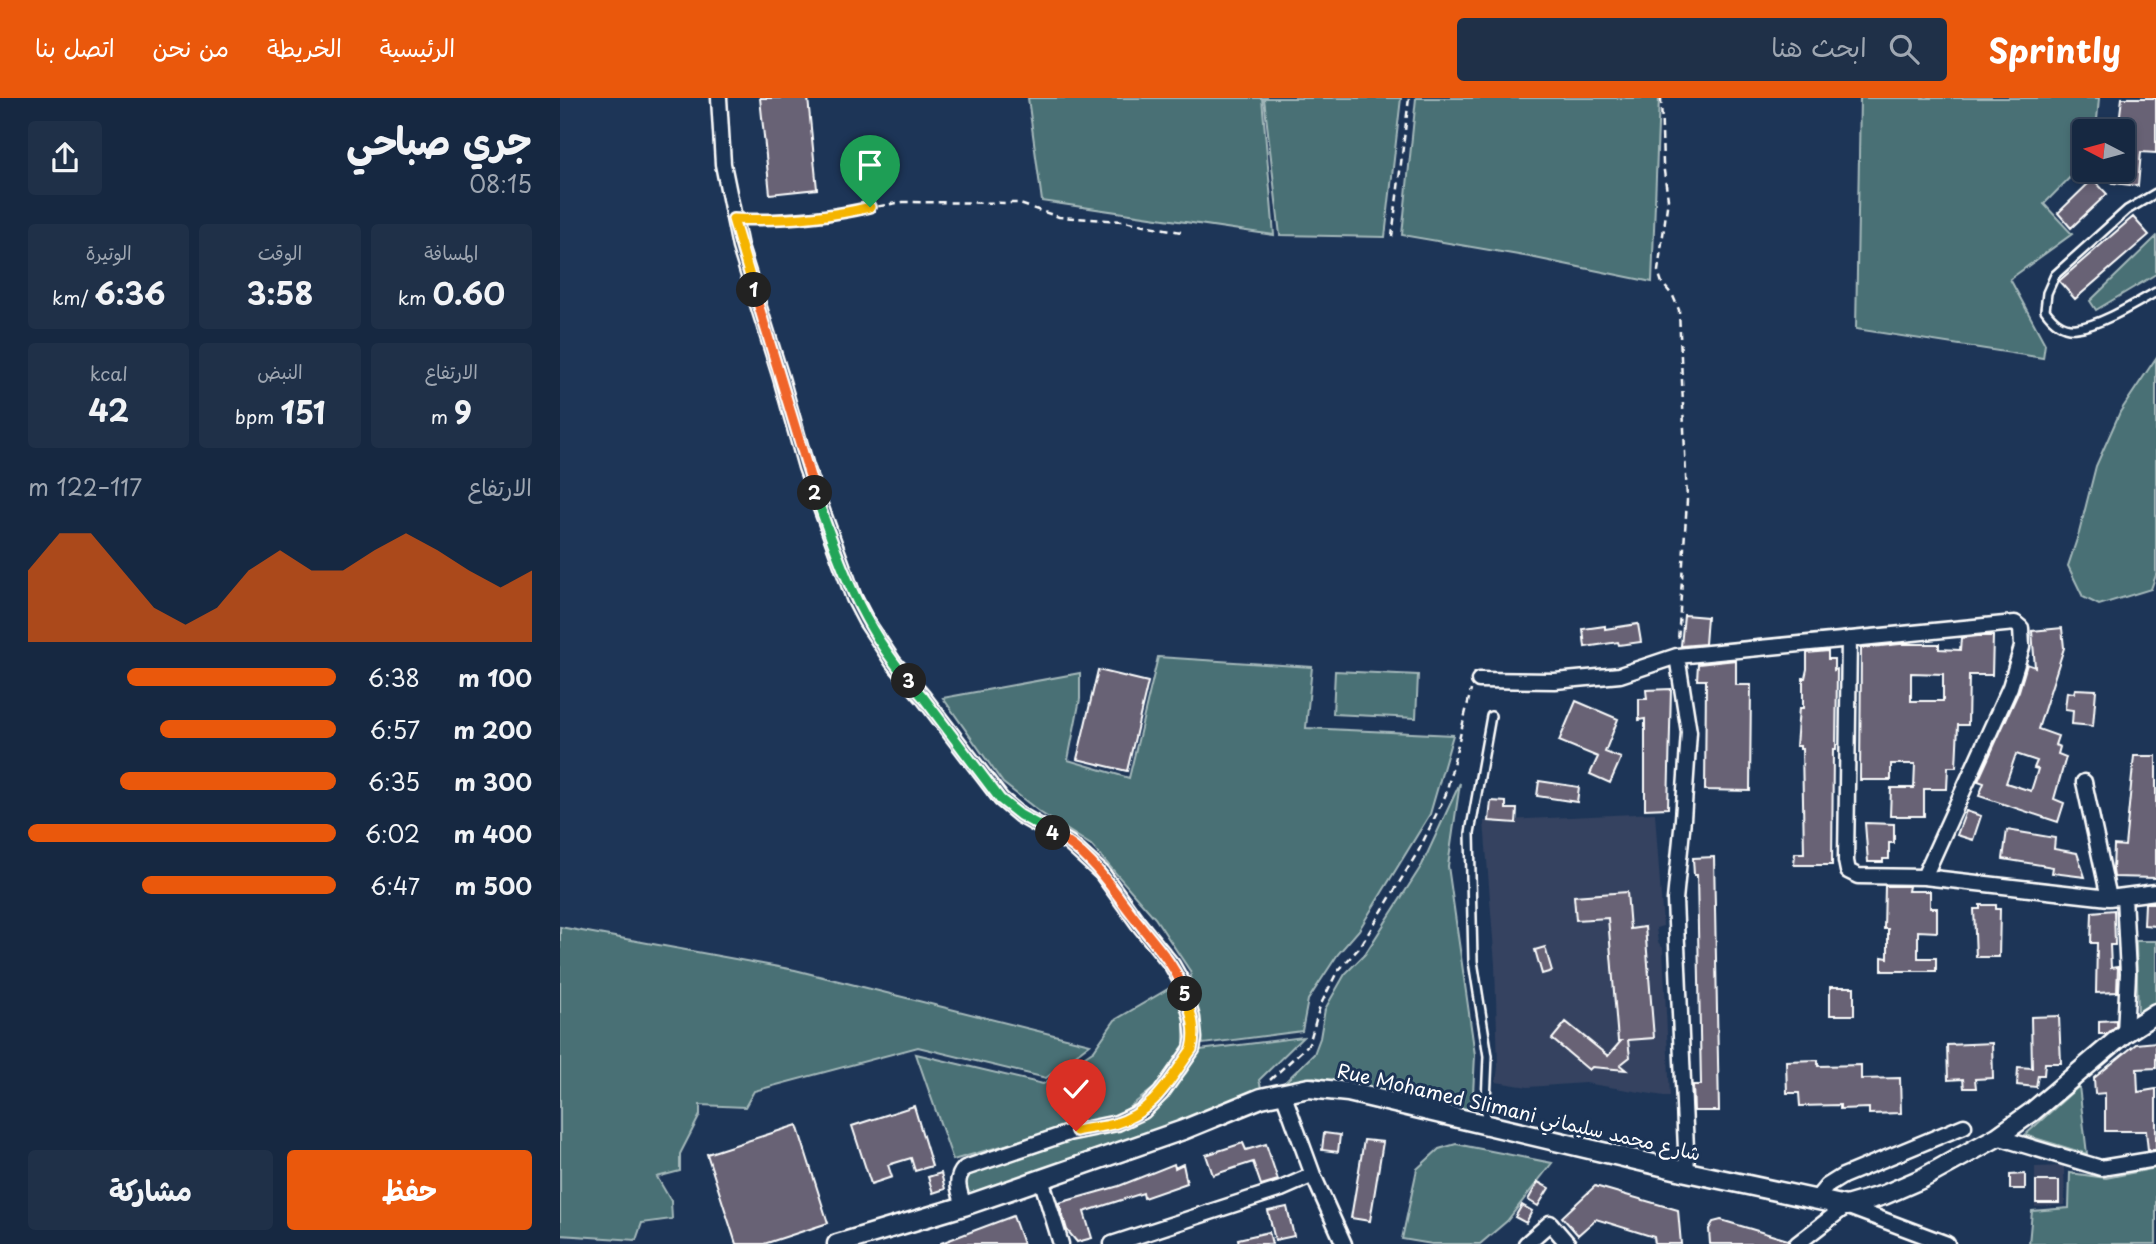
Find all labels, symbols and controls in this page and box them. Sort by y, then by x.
search box [1457,18,1947,81]
text: Sprintly [1989,24,2121,74]
text: ابحث هنا [1771,27,1867,66]
text: اتصل بنا [35,29,115,65]
text: من نحن [153,29,229,65]
text: الخريطة [267,29,342,65]
text: الرئيسية [380,29,455,65]
icon: search [1885,30,1923,68]
text: جري صباحي [346,111,532,168]
north arrow [2072,119,2135,182]
map controls [2072,119,2135,182]
button: share [28,121,102,195]
pin [840,135,900,207]
icon: arrive [851,146,889,184]
text: 08:15 [469,166,532,201]
text: الوتيرة [86,238,132,266]
text: الوقت [258,238,302,266]
text: المسافة [424,238,478,266]
text: 6:36 [95,270,165,315]
text: 3:58 [247,270,313,315]
text: 0.60 [432,270,505,315]
pin: 1 [736,272,772,308]
text: 1 [749,275,758,303]
text: /km [52,283,95,311]
text: km [398,283,432,311]
text: النبض [257,357,303,385]
text: الارتفاع [425,357,478,385]
text: kcal [90,359,128,387]
text: 42 [88,387,129,432]
text: 151 [281,389,325,434]
text: 9 [454,389,472,434]
text: bpm [235,402,281,430]
text: m [431,402,454,430]
text: 117–122 m [28,469,142,504]
text: الارتفاع [468,469,532,504]
pin: 2 [798,476,832,510]
text: 2 [808,478,821,506]
text: 6:38 [368,660,420,695]
text: 100 m [458,660,532,695]
pin: 3 [892,664,926,698]
text: 3 [902,666,915,694]
text: 6:57 [370,712,420,747]
text: 200 m [453,712,532,747]
text: 6:35 [368,764,420,799]
text: 300 m [454,764,532,799]
text: 6:02 [365,816,420,851]
text: 400 m [454,816,532,851]
pin: 4 [1036,816,1070,850]
text: 4 [1046,818,1059,846]
text: 6:47 [370,868,420,903]
text: 500 m [455,868,532,903]
pin: 5 [1168,976,1202,1012]
text: 5 [1178,979,1191,1007]
street label: Rue Mohamed Slimani شارع محمد سليماني [1334,1055,1704,1170]
pin [1046,1059,1106,1131]
icon: check [1057,1070,1095,1108]
button: مشاركة [28,1150,273,1230]
button: حفظ [287,1150,532,1230]

